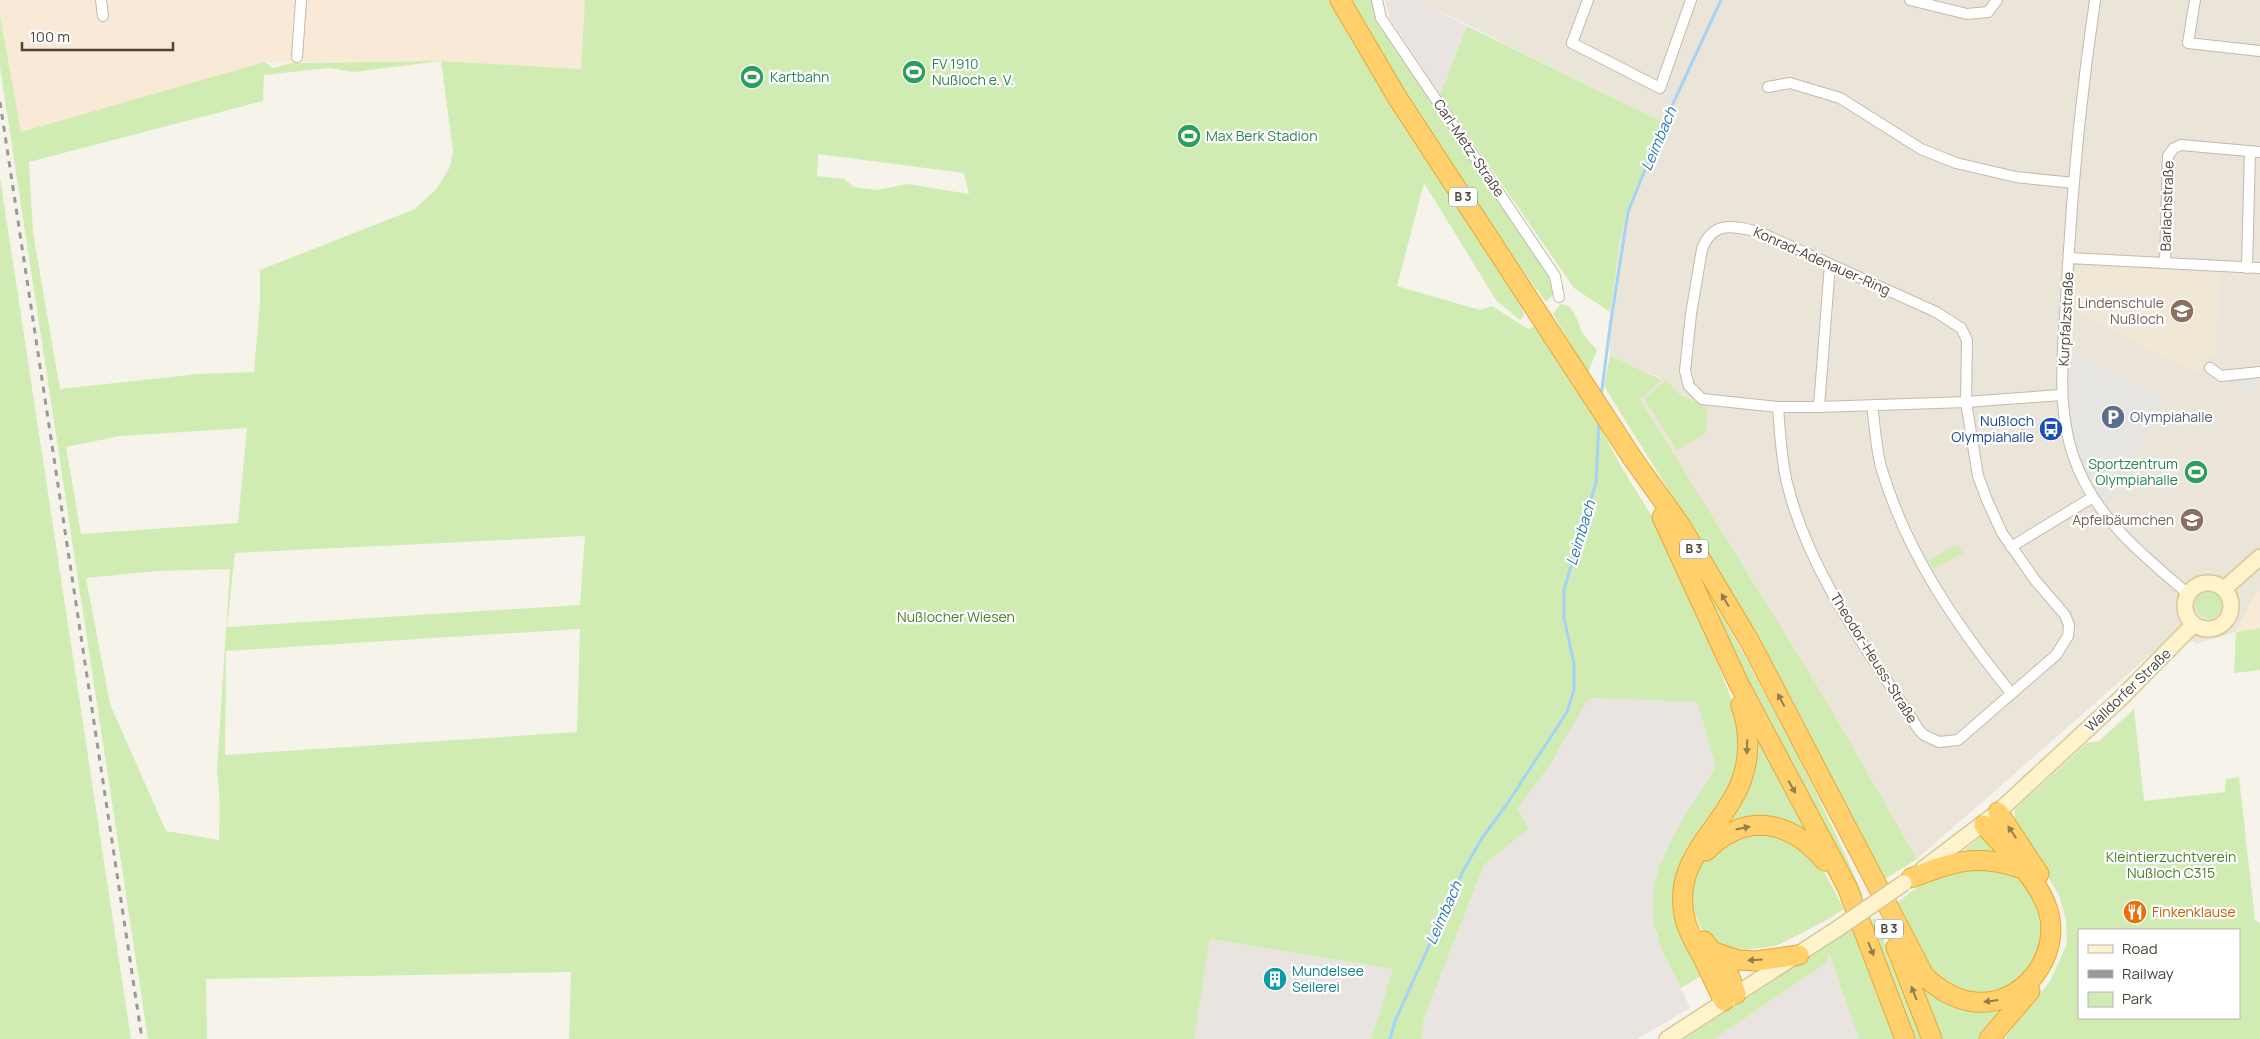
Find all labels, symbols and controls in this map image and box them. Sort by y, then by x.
scale bar [22,20,174,52]
text: 100 m [30,26,70,47]
place label: FV 1910 Nußloch e. V. [932,54,1014,89]
sports icon: FV 1910 Nußloch e. V. [901,59,927,85]
sports icon: Kartbahn [739,64,765,90]
place label: Kartbahn [770,67,829,86]
street label: Carl-Metz-Straße [1430,95,1509,200]
water label: Leimbach [1636,103,1682,174]
sports icon: Max Berk Stadion [1176,123,1202,149]
place label: Max Berk Stadion [1206,126,1317,145]
street label: Barlachstraße [2155,160,2178,252]
road number: B 3 [1449,188,1477,206]
street label: Konrad-Adenauer-Ring [1751,222,1894,299]
street label: Kurpfalzstraße [2054,271,2077,367]
place label: Lindenschule Nußloch [2078,293,2164,328]
school or university icon: Lindenschule Nußloch [2169,298,2195,324]
parking icon: Olympiahalle [2100,404,2126,430]
place label: Olympiahalle [2130,407,2213,426]
place label: Nußloch Olympiahalle [1951,411,2034,446]
bus stop icon: Nußloch Olympiahalle [2038,416,2064,442]
place label: Sportzentrum Olympiahalle [2088,454,2178,489]
sports icon: Sportzentrum Olympiahalle [2183,459,2209,485]
water label: Leimbach [1561,497,1601,568]
school or university icon: Apfelbäumchen [2179,507,2205,533]
place label: Apfelbäumchen [2072,510,2174,529]
road number: B 3 [1680,540,1708,558]
street label: Theodor-Heuss-Straße [1826,589,1922,727]
one-way arrow [1720,594,1729,607]
park label: Nußlocher Wiesen [897,607,1015,626]
street label: Walldorfer Straße [2081,644,2175,736]
one-way arrow [1777,693,1785,707]
one-way arrow [1743,739,1751,755]
one-way arrow [1788,781,1797,794]
one-way arrow [1735,823,1751,831]
one-way arrow [2007,826,2017,839]
park label: Kleintierzuchtverein Nußloch C315 [2106,847,2236,882]
water label: Leimbach [1420,877,1467,948]
restaurant icon: Finkenklause [2122,899,2148,925]
place label: Finkenklause [2152,902,2236,921]
road number: B 3 [1875,920,1903,939]
legend [2078,929,2240,1019]
text: Road [2122,938,2158,959]
one-way arrow [1867,942,1875,957]
one-way arrow [1746,957,1762,965]
place label: Mundelsee Seilerei [1292,961,1364,996]
text: Railway [2122,963,2174,984]
building icon: Mundelsee Seilerei [1262,966,1288,992]
one-way arrow [1910,986,1917,1001]
text: Park [2122,988,2152,1009]
one-way arrow [1983,997,1999,1005]

